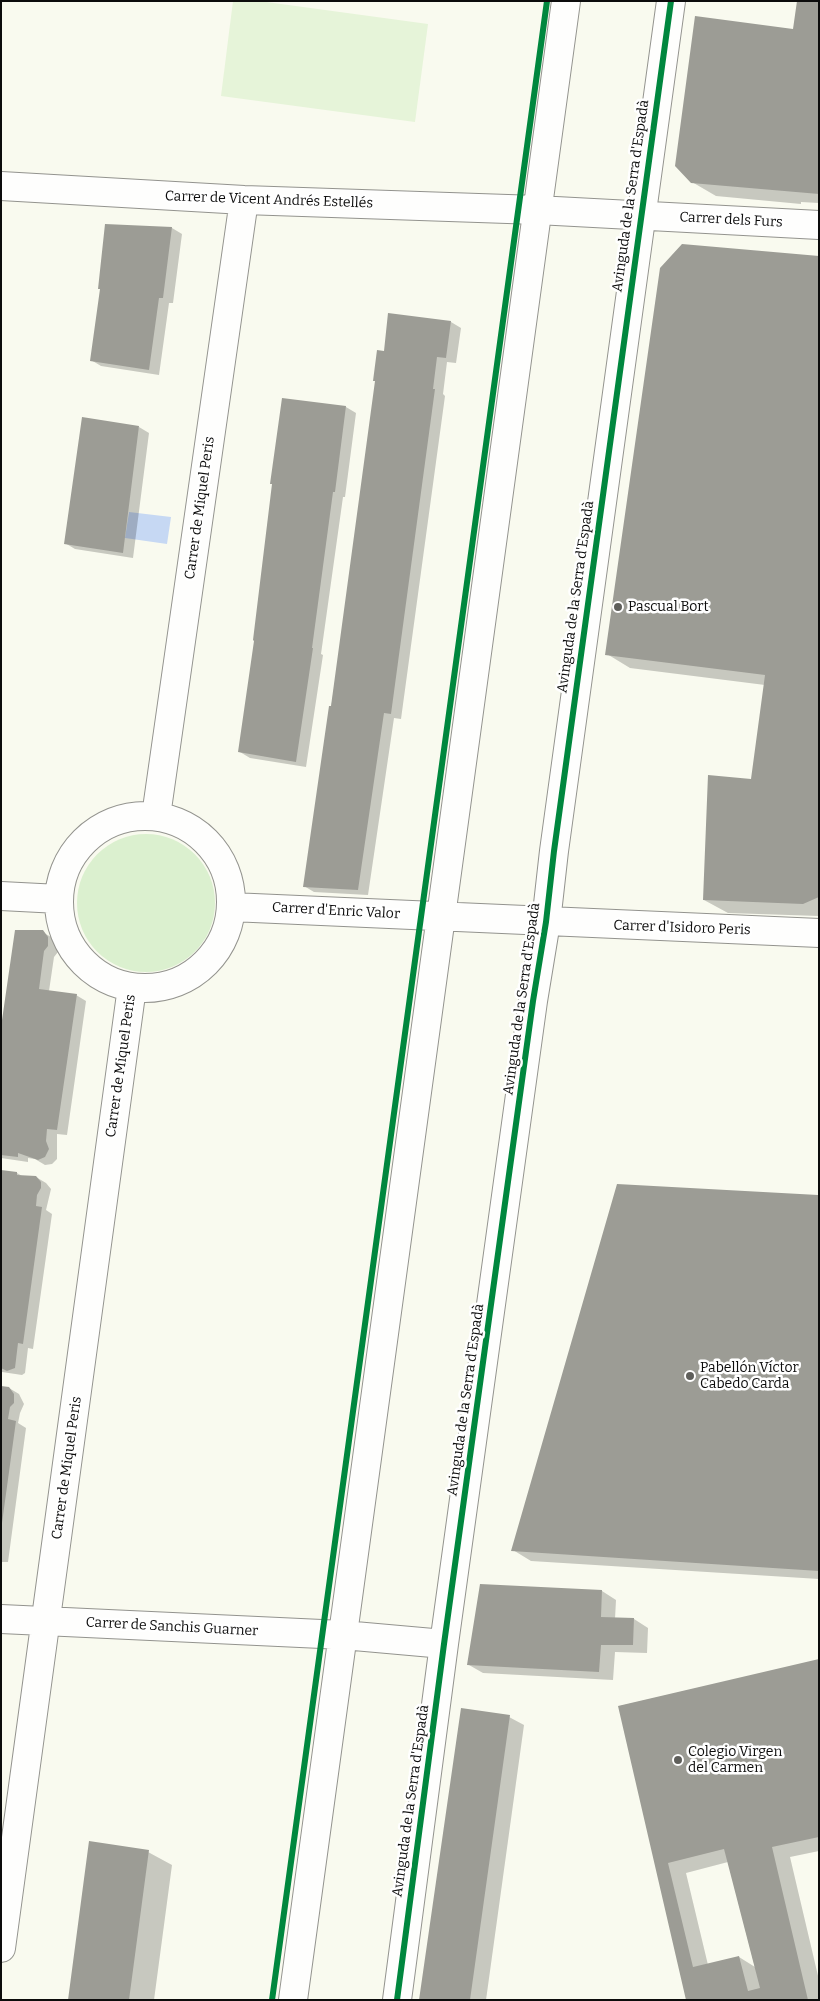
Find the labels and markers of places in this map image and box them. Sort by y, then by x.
place label: Pascual Bort [628,599,709,615]
marker: Pascual Bort [612,601,624,613]
place label: Pabellón Víctor Cabedo Carda [700,1360,799,1392]
marker: Pabellón Víctor Cabedo Carda [684,1370,696,1382]
place label: Colegio Virgen del Carmen [688,1744,782,1776]
marker: Colegio Virgen del Carmen [672,1754,684,1766]

